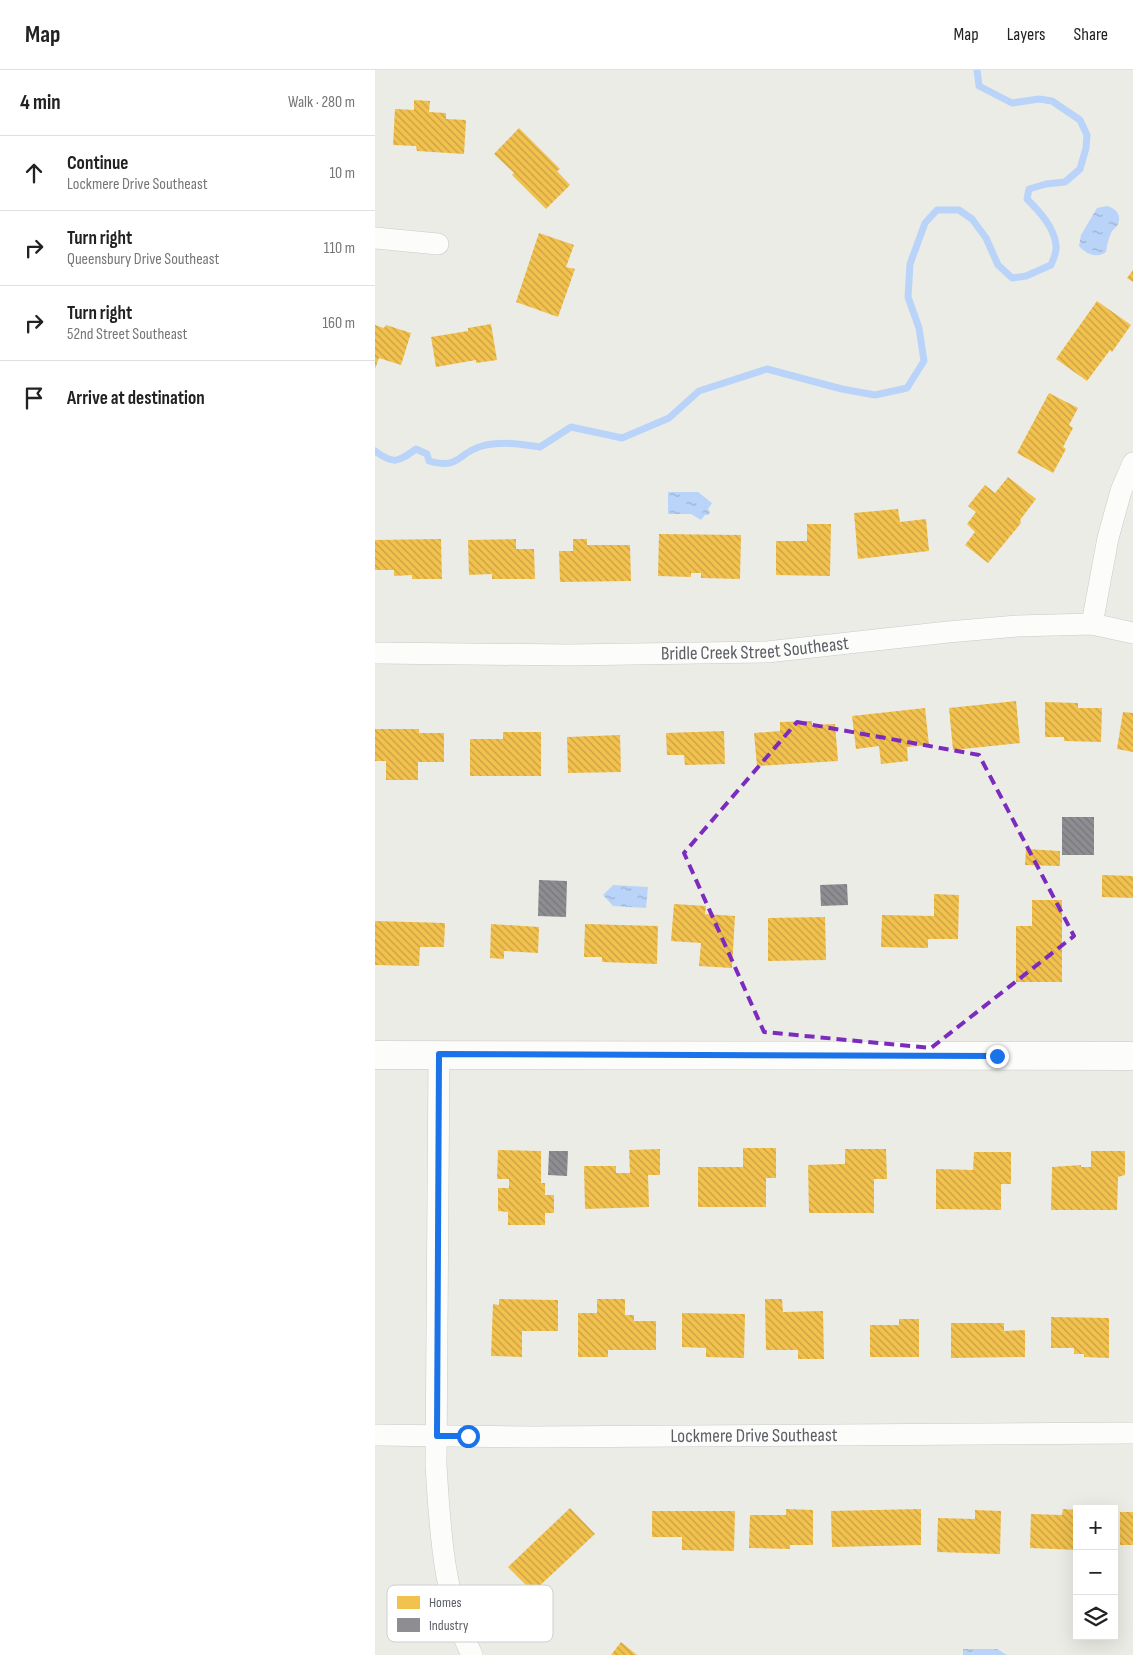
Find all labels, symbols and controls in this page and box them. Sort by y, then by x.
text: Map [25,20,60,49]
text: Map [954,24,979,45]
text: Layers [1007,24,1046,45]
text: Share [1074,24,1108,45]
text: 4 min [20,90,61,115]
text: Walk · 280 m [288,93,355,112]
text: Continue [67,152,128,175]
icon: ahead [20,159,48,187]
text: 10 m [329,164,355,183]
text: Lockmere Drive Southeast [67,175,208,194]
text: Turn right [67,227,132,250]
icon: right [20,234,48,262]
text: 110 m [324,239,355,258]
text: Queensbury Drive Southeast [67,250,219,269]
text: Turn right [67,302,132,325]
icon: right [20,309,48,337]
text: 160 m [322,314,355,333]
text: 52nd Street Southeast [67,325,187,344]
icon: arrive [20,384,48,412]
text: Arrive at destination [67,387,205,410]
street label: Bridle Creek Street Southeast [661,632,850,665]
route end [986,1045,1009,1068]
street label: Lockmere Drive Southeast [670,1423,838,1448]
route start [457,1425,480,1448]
map controls [1073,1505,1118,1640]
button: + [1073,1505,1118,1550]
button: − [1073,1550,1118,1595]
legend [387,1585,553,1642]
text: Homes [429,1594,462,1611]
button: layers [1073,1595,1118,1640]
text: Industry [429,1617,469,1634]

